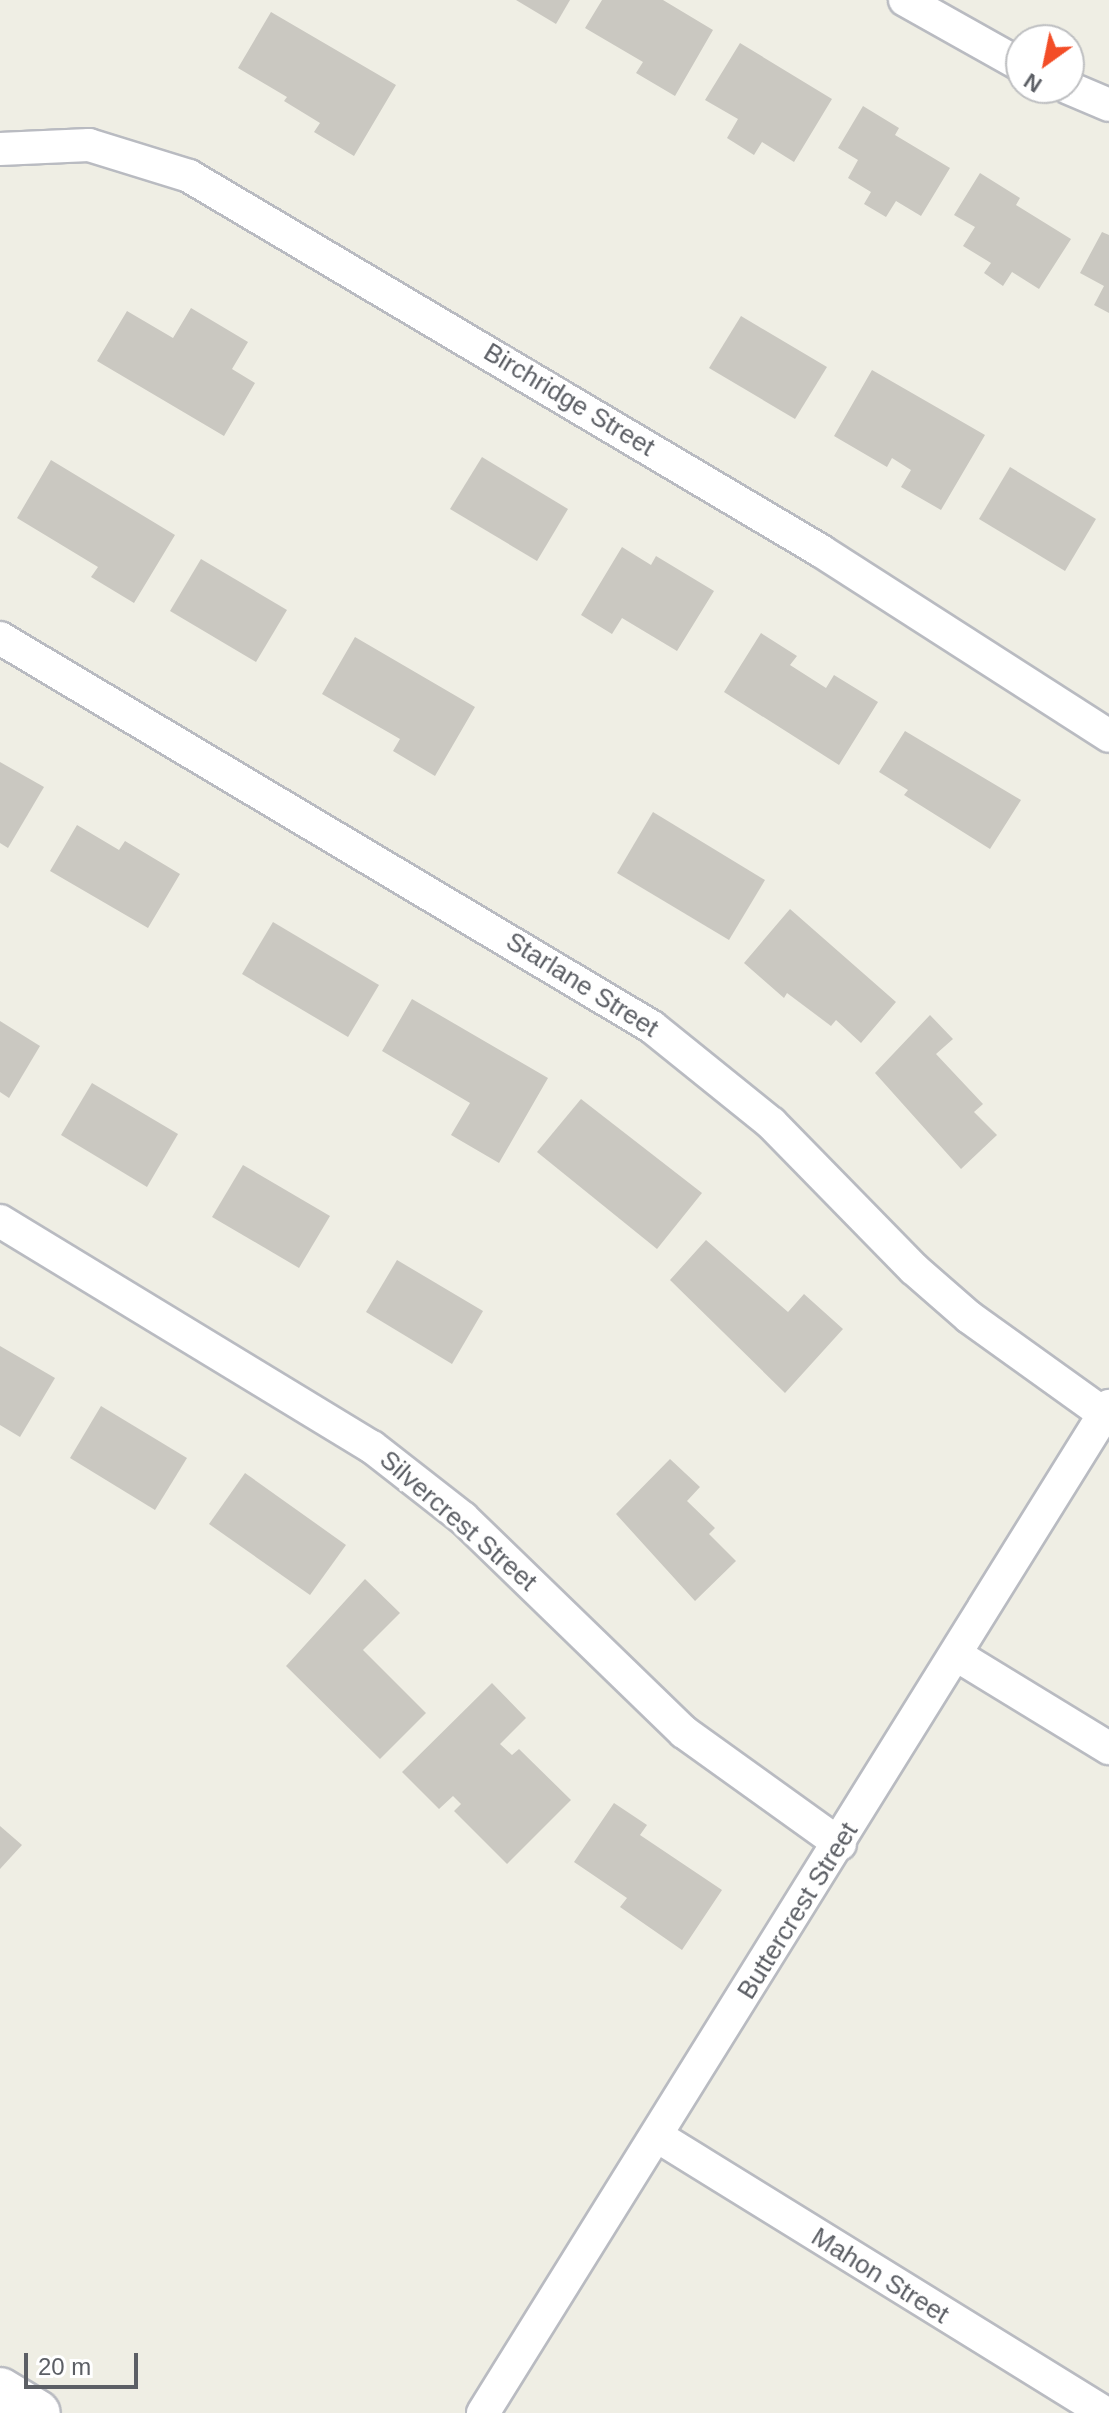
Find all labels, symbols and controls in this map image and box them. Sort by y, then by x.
north arrow [1005,24,1085,104]
text: N [1019,68,1046,98]
street label: Birchridge Street [478,337,660,463]
street label: Starlane Street [500,926,664,1044]
street label: Silvercrest Street [373,1444,543,1598]
street label: Buttercrest Street [731,1817,865,2005]
street label: Mahon Street [806,2221,954,2331]
scale bar [28,2337,142,2387]
text: 20 m [38,2353,91,2380]

